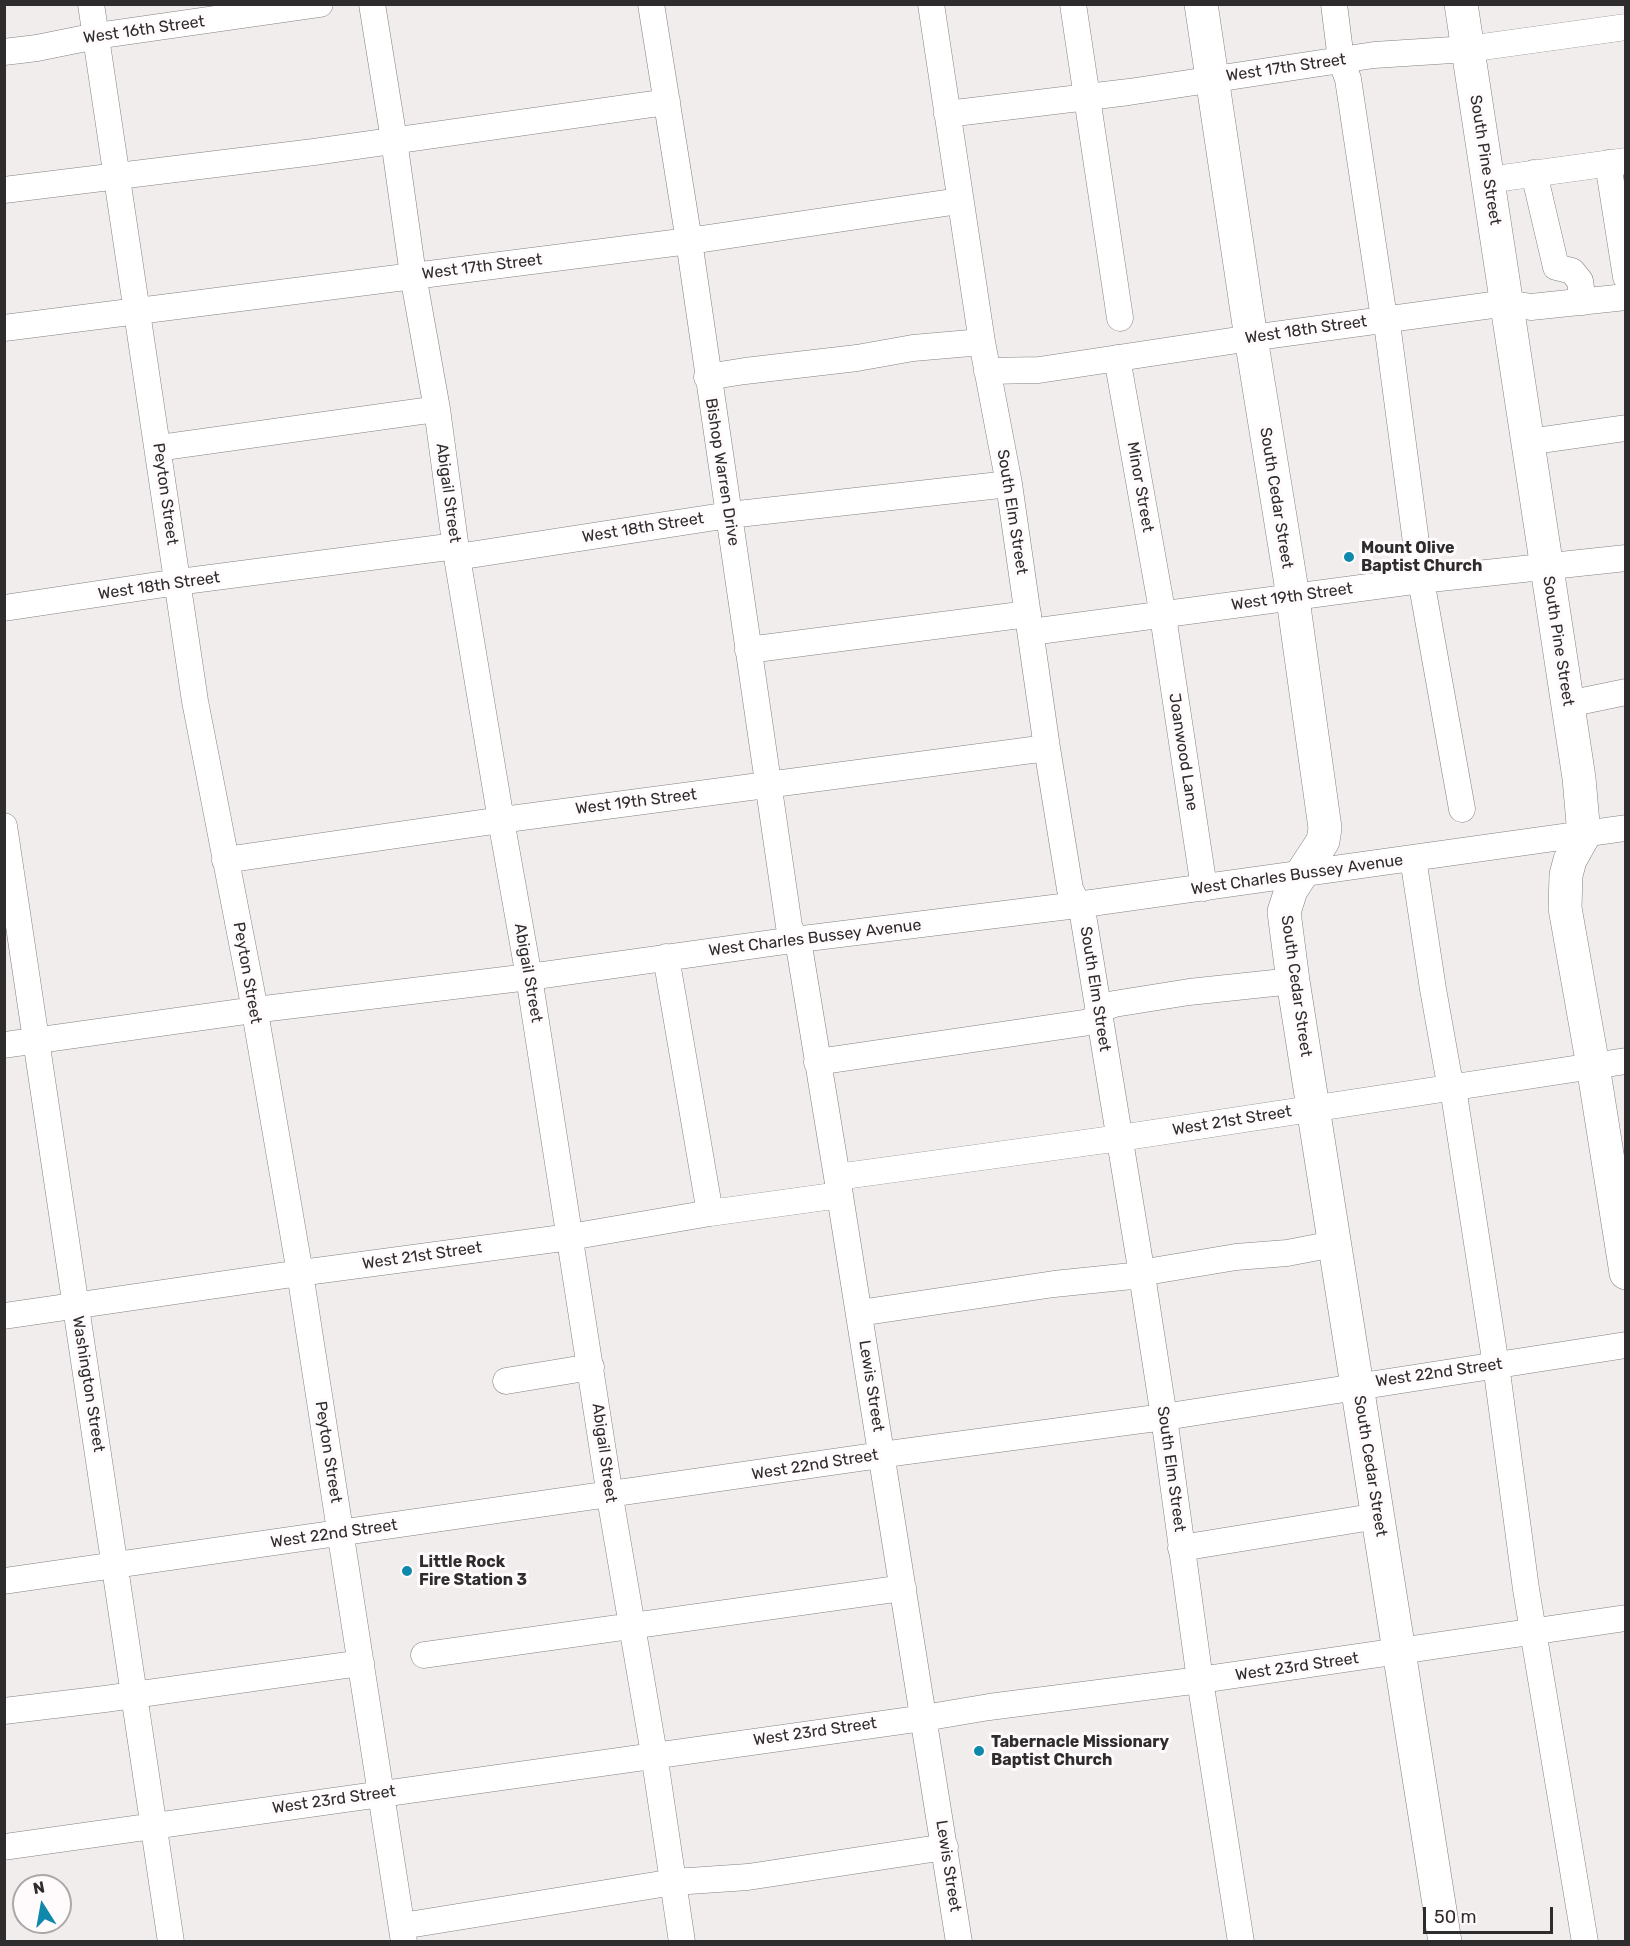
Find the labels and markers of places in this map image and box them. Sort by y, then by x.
place label: Mount Olive Baptist Church [1361,538,1482,576]
marker: Mount Olive Baptist Church [1342,550,1356,564]
place label: Little Rock Fire Station 3 [419,1552,527,1590]
marker: Little Rock Fire Station 3 [400,1564,414,1578]
place label: Tabernacle Missionary Baptist Church [991,1732,1169,1770]
marker: Tabernacle Missionary Baptist Church [972,1744,986,1758]

